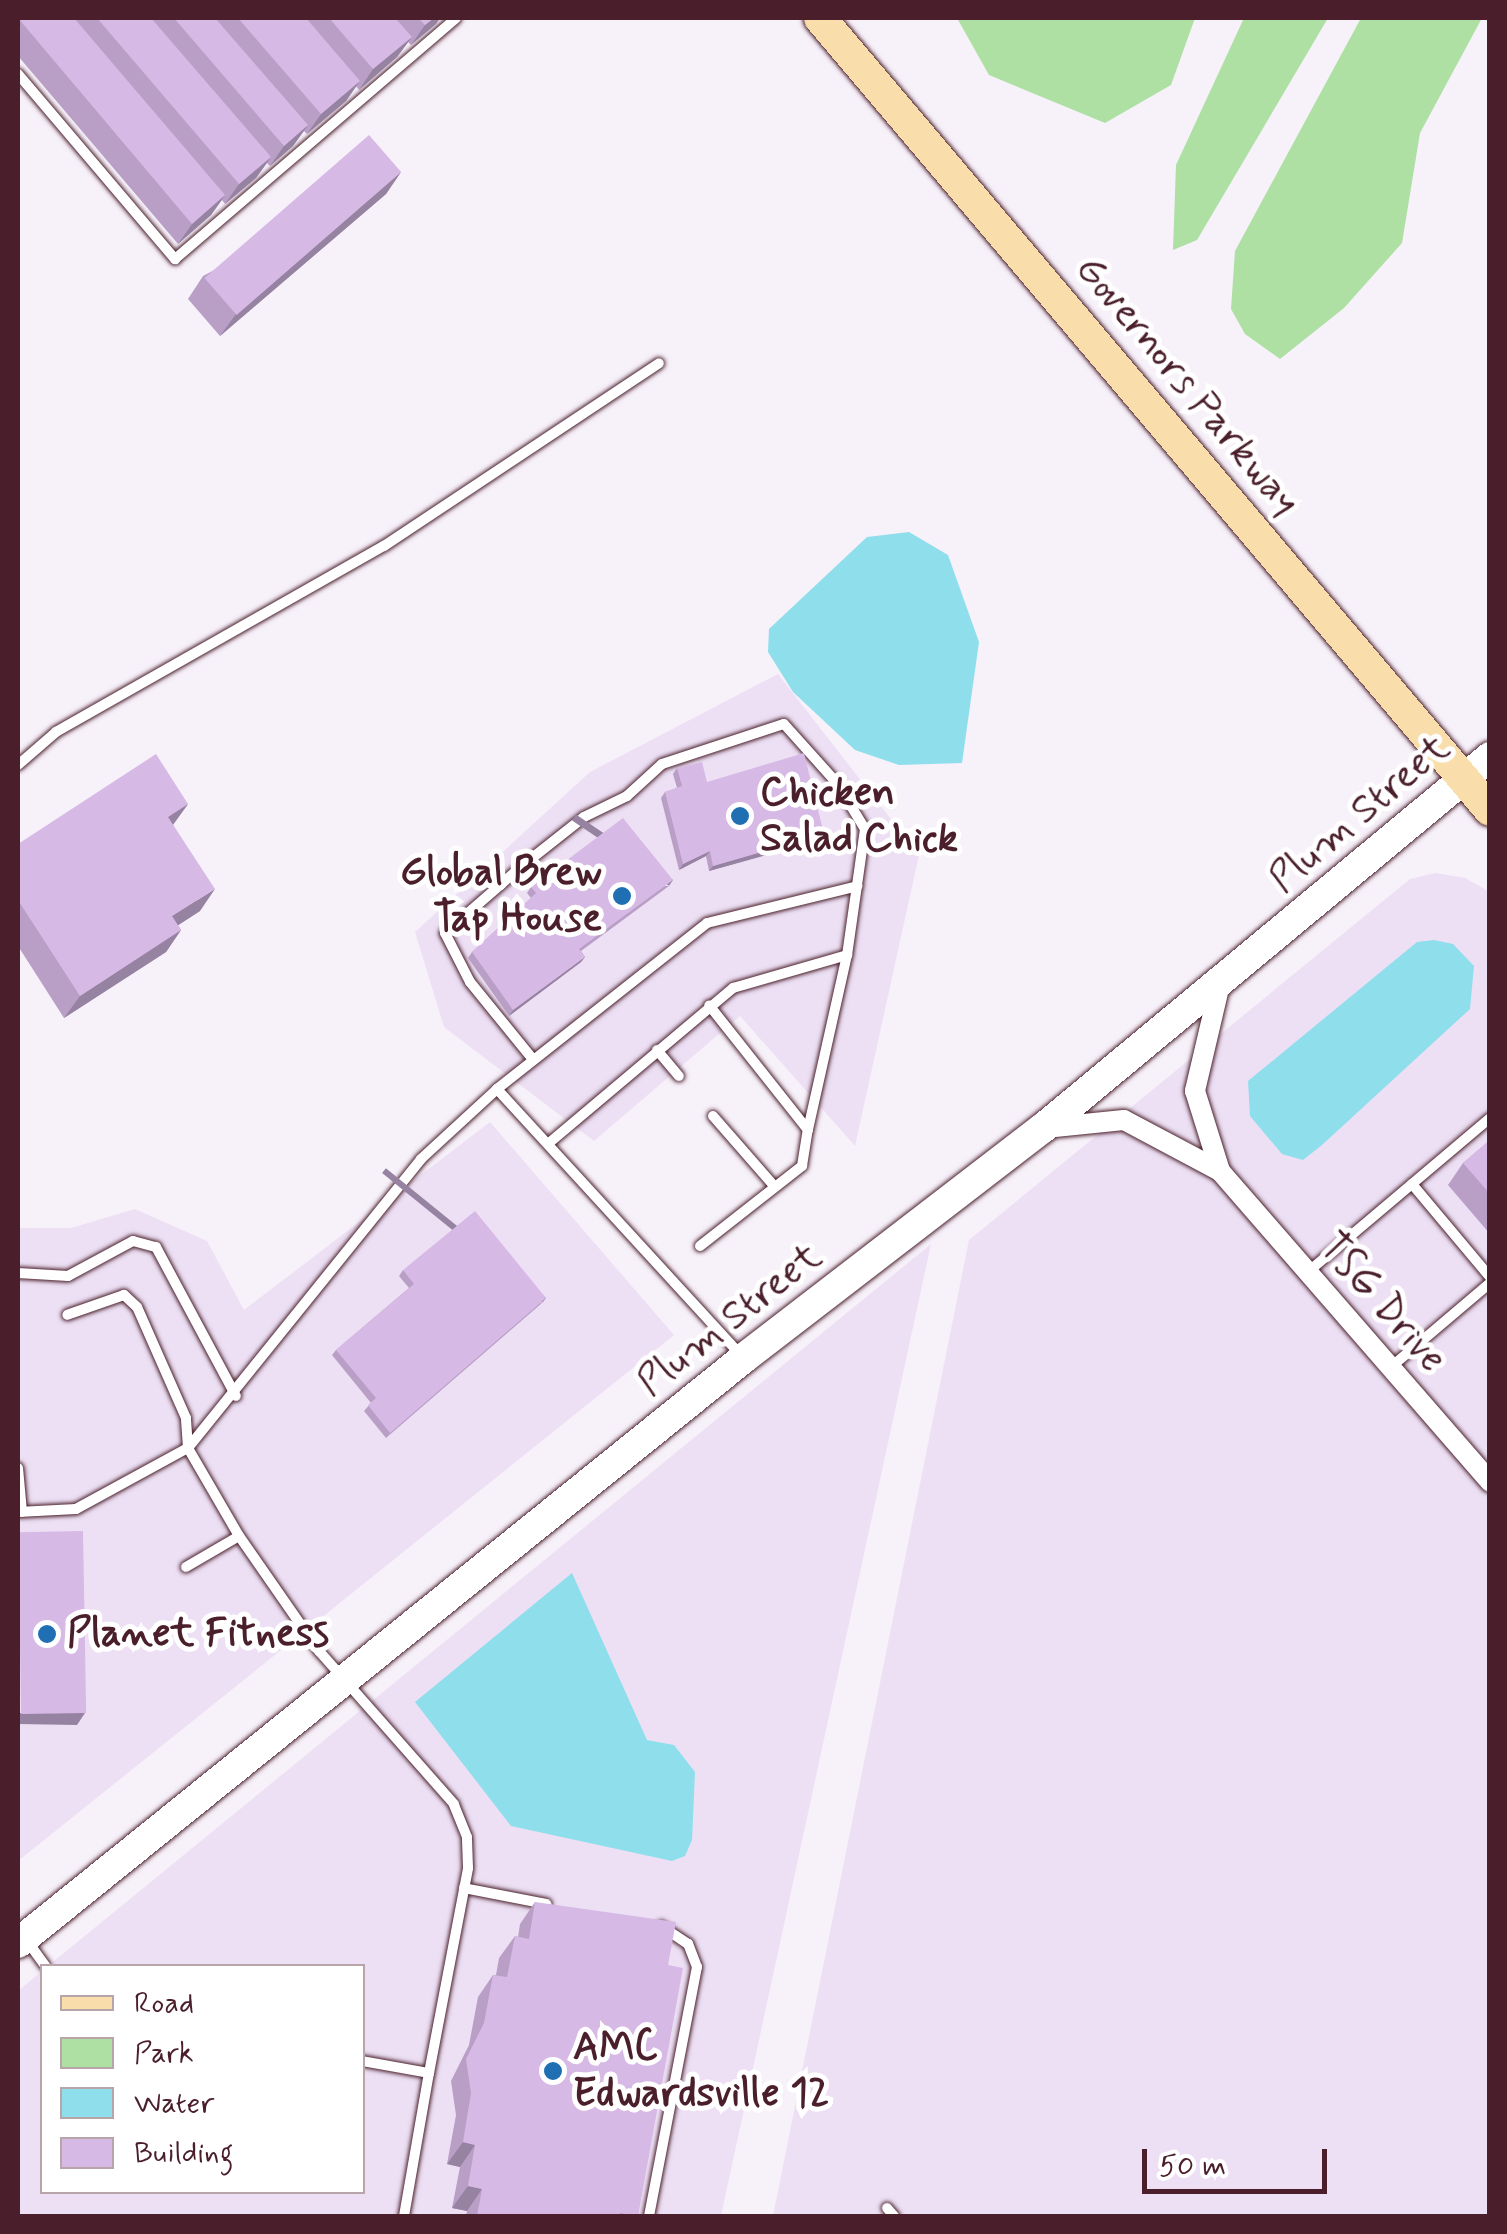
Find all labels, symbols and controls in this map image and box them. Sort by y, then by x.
street label: Governors Parkway [1064,246,1310,526]
street label: Plum Street [1260,725,1460,903]
place label: Chicken Salad Chick [760,769,958,863]
marker: Chicken Salad Chick [729,805,751,827]
place label: Global Brew Tap House [397,849,602,943]
marker: Global Brew Tap House [611,885,633,907]
street label: TSG Drive [1308,1223,1456,1383]
street label: Plum Street [628,1233,832,1407]
place label: Planet Fitness [67,1610,335,1658]
marker: Planet Fitness [36,1623,58,1645]
legend [40,1964,365,2194]
text: Road [134,1984,194,2023]
place label: AMC Edwardsville 12 [573,2024,829,2118]
text: Park [134,2034,194,2073]
marker: AMC Edwardsville 12 [542,2060,564,2082]
text: Water [134,2084,214,2123]
scale bar [1147,2129,1332,2191]
text: Building [134,2134,233,2173]
text: 50 m [1159,2147,1226,2186]

